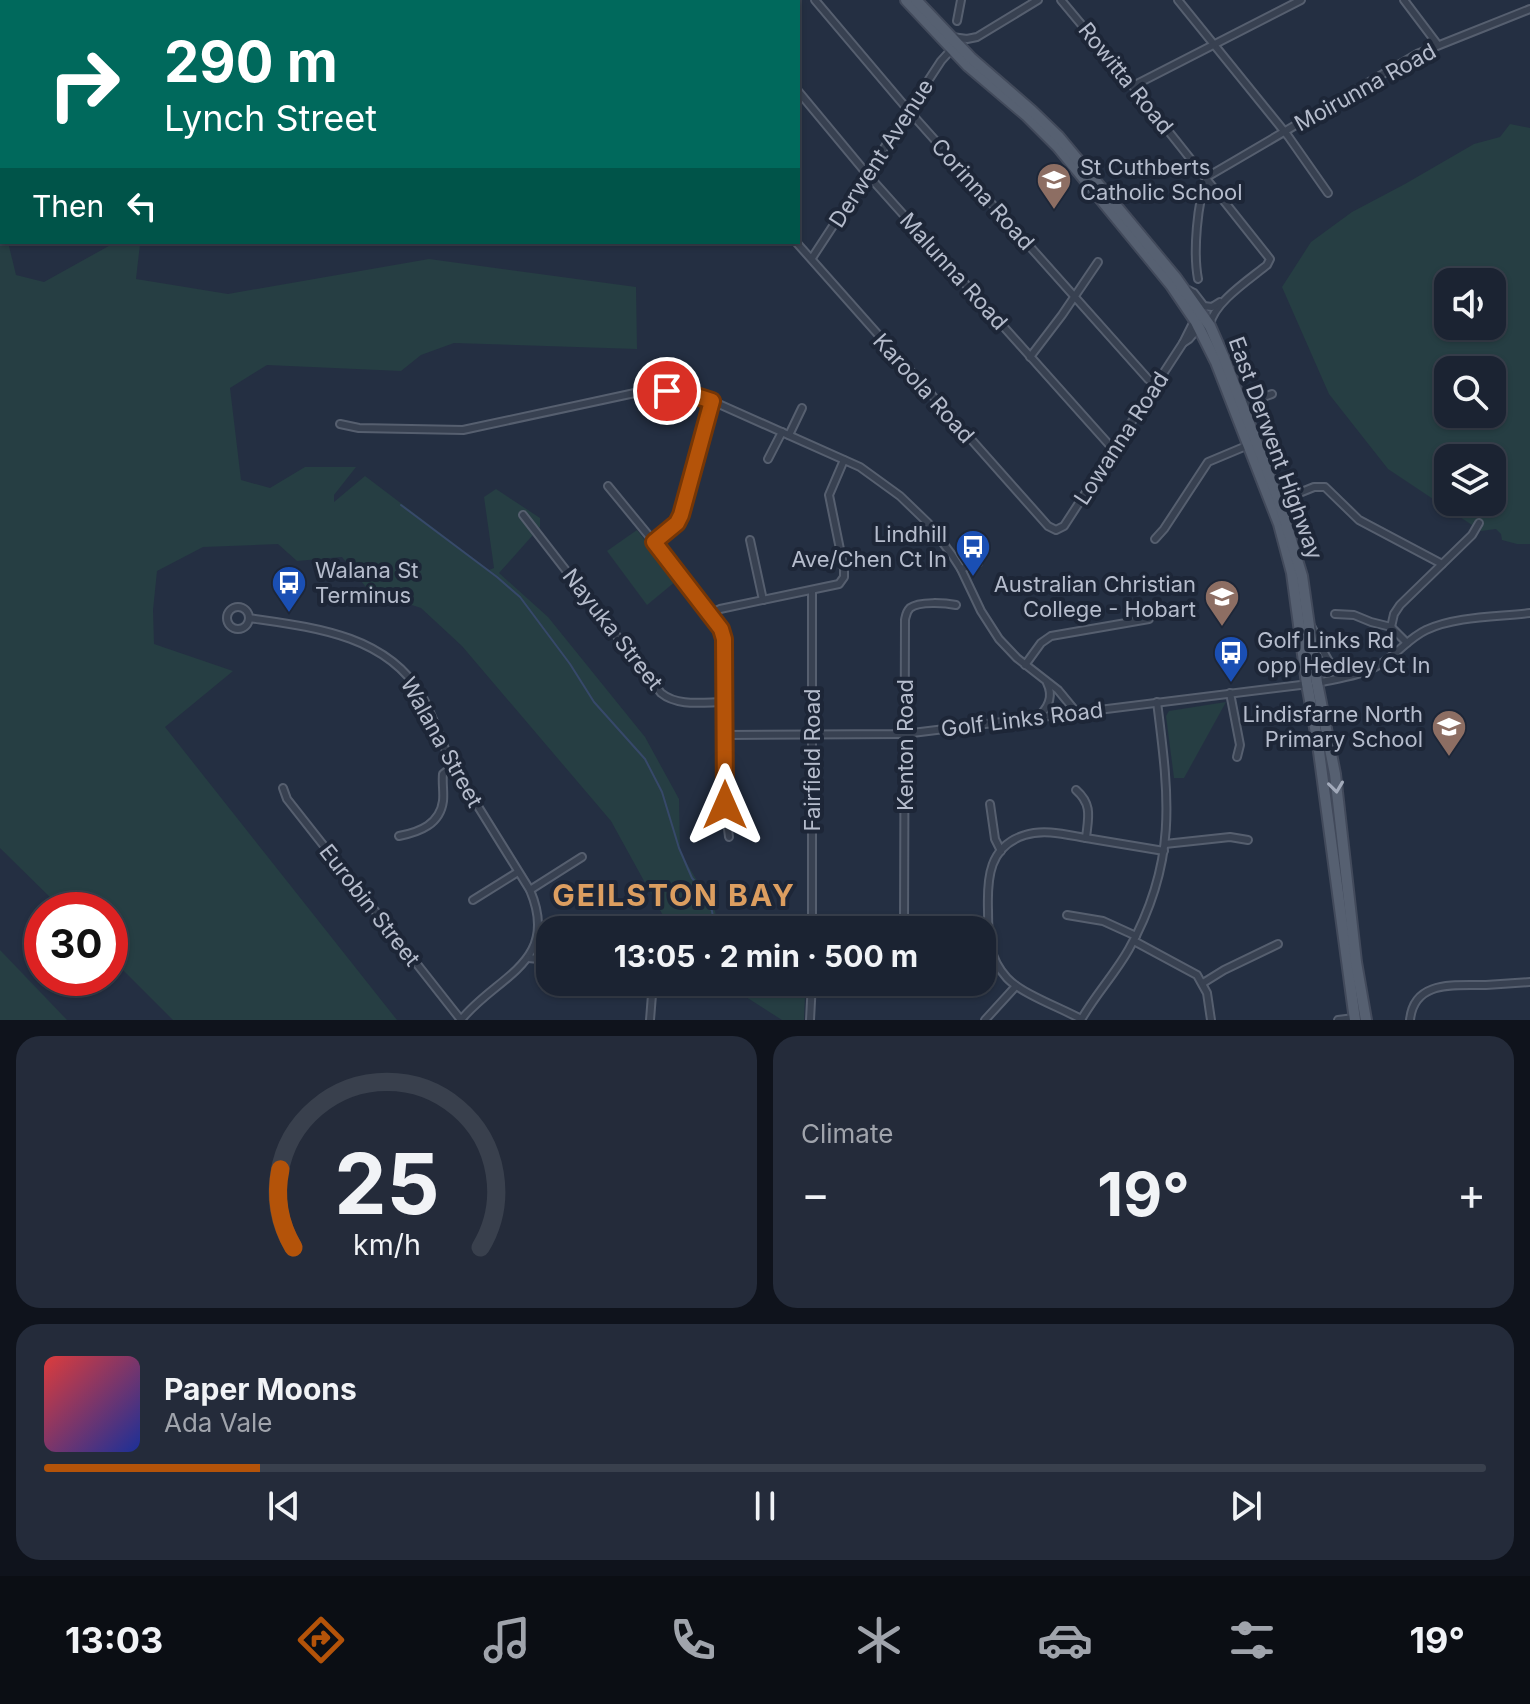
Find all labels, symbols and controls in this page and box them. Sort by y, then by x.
street label: Rowitta Road [1073,17,1179,139]
text: 290 m [164,28,338,96]
icon: right [32,32,136,136]
street label: Moirunna Road [1290,38,1440,136]
street label: Derwent Avenue [823,74,939,232]
text: Lynch Street [164,96,377,140]
street label: Corinna Road [926,133,1040,255]
place label: St Cuthberts Catholic School [1080,154,1243,205]
school or university icon: St Cuthberts Catholic School [1035,161,1073,211]
icon: left [120,184,164,228]
text: Then [32,188,104,224]
street label: Malunna Road [895,207,1013,335]
map controls [1434,268,1506,516]
button: sound [1434,268,1506,340]
street label: Karoola Road [868,328,980,448]
street label: East Derwent Highway [1224,333,1328,563]
button: search [1434,356,1506,428]
pin [633,357,701,425]
street label: Lowanna Road [1068,367,1174,509]
icon: arrive [645,369,689,413]
button: layers [1434,444,1506,516]
place label: Lindhill Ave/Chen Ct In [791,521,947,572]
bus stop icon: Lindhill Ave/Chen Ct In [954,528,992,578]
place label: Walana St Terminus [315,557,418,608]
street label: Nayuka Street [558,563,668,695]
bus stop icon: Walana St Terminus [270,564,308,614]
place label: Australian Christian College - Hobart [994,571,1196,622]
school or university icon: Australian Christian College - Hobart [1203,578,1241,628]
place label: Golf Links Rd opp Hedley Ct In [1257,627,1431,678]
bus stop icon: Golf Links Rd opp Hedley Ct In [1212,634,1250,684]
street label: Walana Street [396,673,488,811]
street label: Kenton Road [892,679,918,811]
street label: Fairfield Road [799,688,825,832]
street label: Golf Links Road [940,696,1104,742]
place label: Lindisfarne North Primary School [1242,701,1423,752]
school or university icon: Lindisfarne North Primary School [1430,708,1468,758]
position arrow [683,763,767,847]
one-way arrow [1327,780,1344,794]
street label: Eurobin Street [314,839,426,971]
district label: GEILSTON BAY [552,877,796,913]
speed limit sign: 30 [24,892,128,996]
text: 13:05 · 2 min · 500 m [614,938,918,974]
text: Climate [801,1118,893,1149]
text: 25 [334,1133,439,1234]
text: 19° [1097,1158,1190,1230]
text: − [801,1167,830,1221]
text: + [1457,1167,1486,1221]
text: km/h [353,1227,420,1262]
text: Paper Moons [164,1371,357,1407]
text: Ada Vale [164,1407,272,1438]
icon: previous [262,1484,306,1528]
icon: pause [743,1484,787,1528]
icon: next [1224,1484,1268,1528]
icon: directions [293,1612,349,1668]
icon: music [479,1612,535,1668]
icon: phone [665,1612,721,1668]
icon: climate [851,1612,907,1668]
icon: car [1037,1612,1093,1668]
icon: filters [1224,1612,1280,1668]
text: 13:03 [65,1618,163,1662]
text: 19° [1410,1618,1465,1662]

